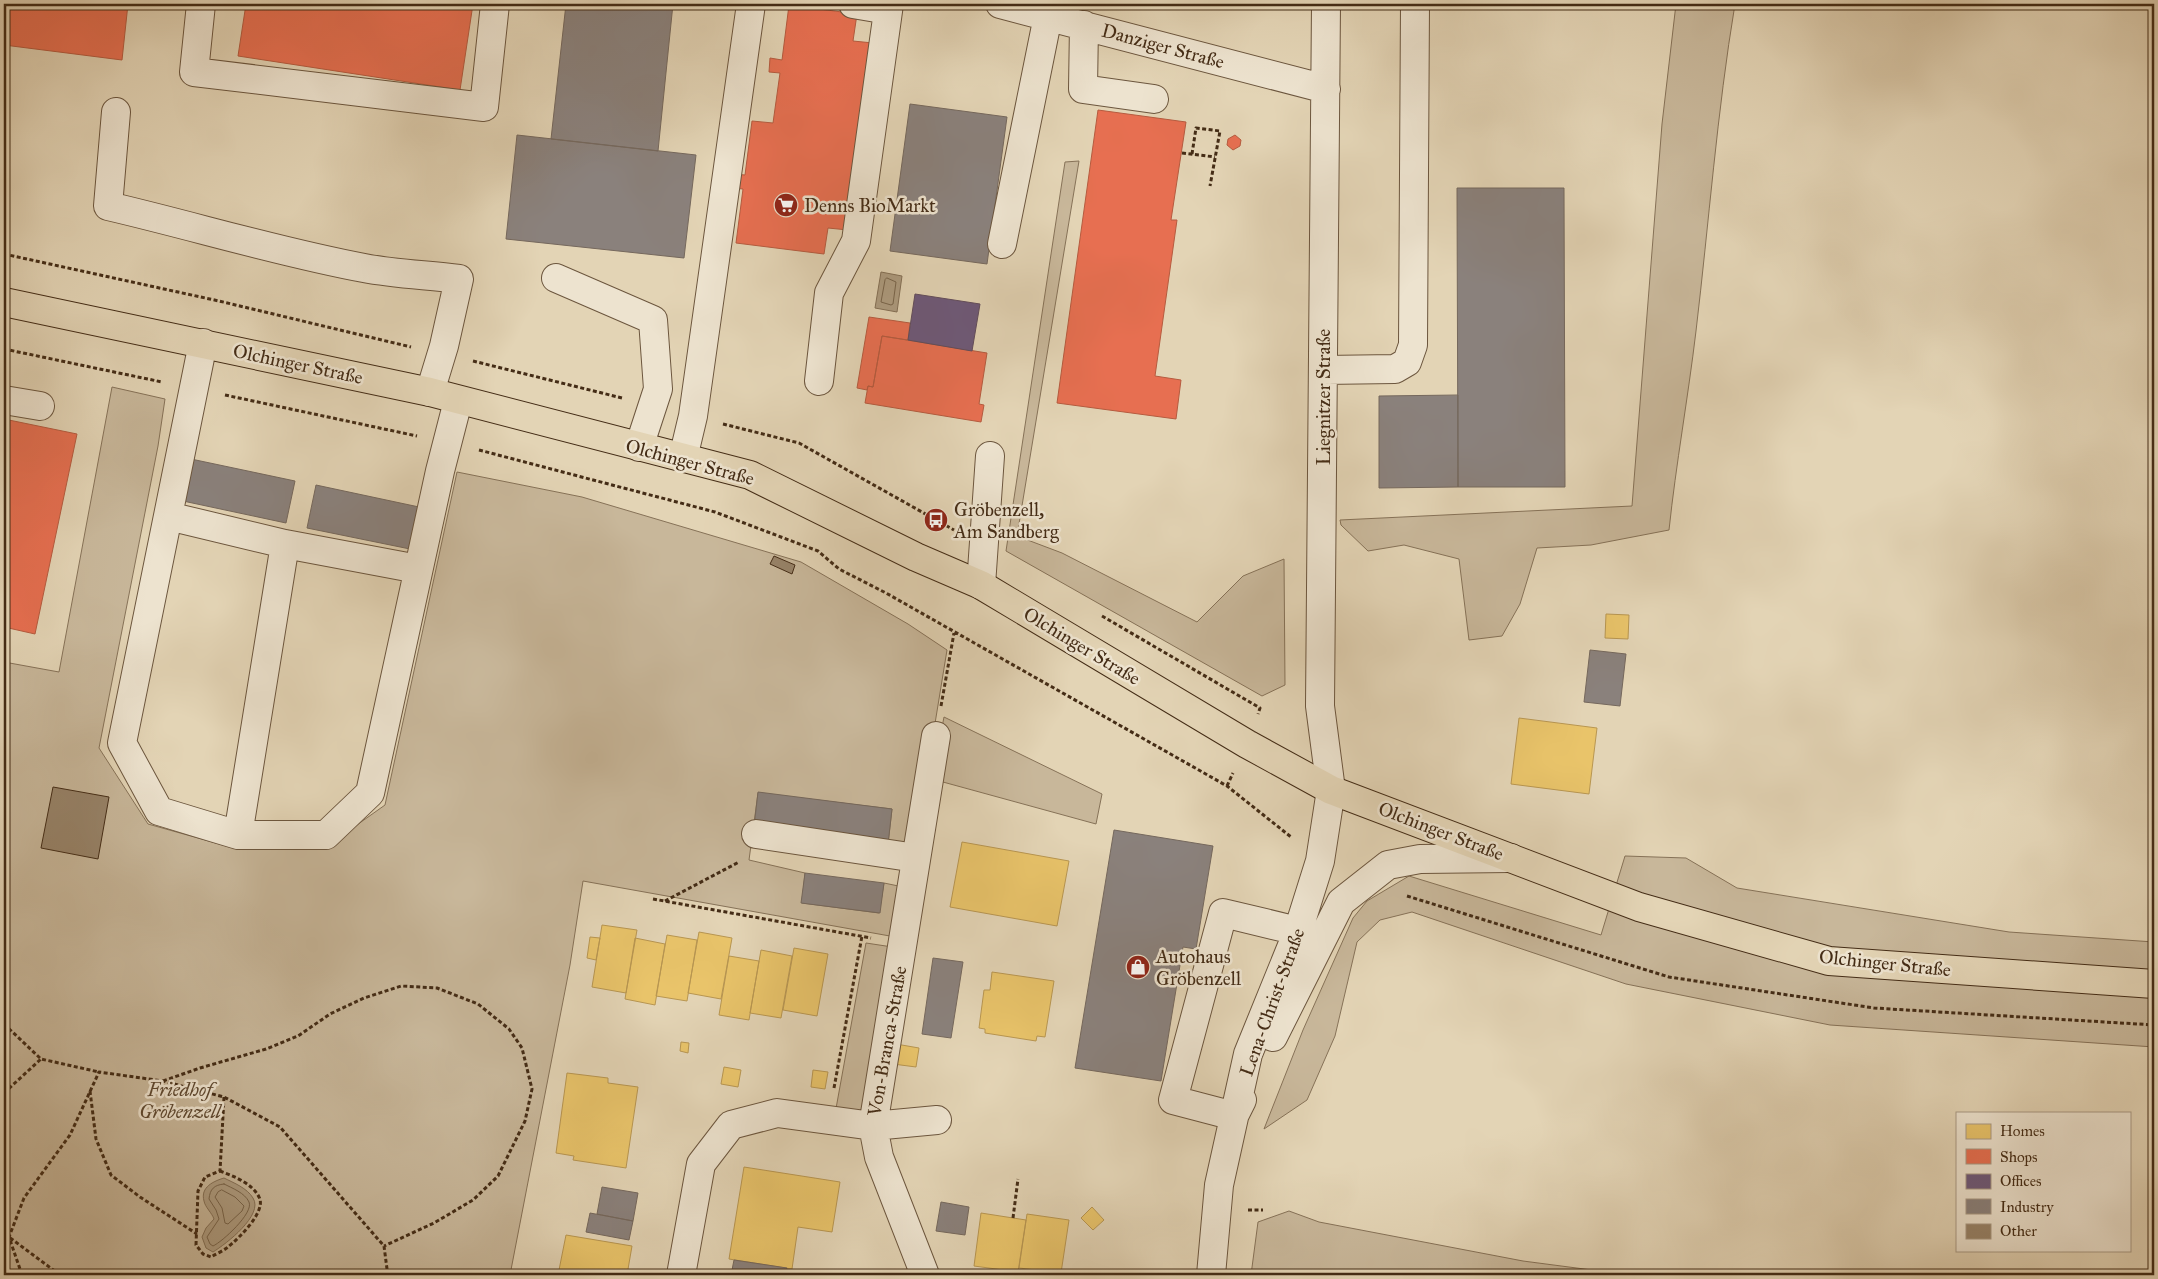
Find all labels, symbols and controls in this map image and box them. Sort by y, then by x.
street label: Danziger Straße [1099,19,1227,74]
supermarket icon: Denns BioMarkt [773,192,799,218]
place label: Denns BioMarkt [804,194,936,217]
street label: Liegnitzer Straße [1312,329,1336,465]
street label: Olchinger Straße [231,339,365,390]
street label: Olchinger Straße [623,434,757,491]
place label: Gröbenzell, Am Sandberg [953,498,1059,544]
bus stop icon: Gröbenzell, Am Sandberg [923,507,949,533]
street label: Olchinger Straße [1019,602,1145,691]
street label: Olchinger Straße [1375,797,1507,866]
street label: Lena-Christ-Straße [1235,925,1310,1079]
place label: Autohaus Gröbenzell [1155,945,1242,990]
street label: Olchinger Straße [1818,945,1952,982]
shop icon: Autohaus Gröbenzell [1125,954,1151,980]
street label: Von-Branca-Straße [862,964,912,1119]
park label: Friedhof Gröbenzell [139,1078,223,1123]
legend [1956,1112,2130,1252]
text: Homes [2000,1122,2045,1140]
text: Shops [2000,1148,2038,1166]
text: Offices [2000,1172,2041,1190]
text: Industry [2000,1198,2054,1216]
text: Other [2000,1222,2037,1240]

